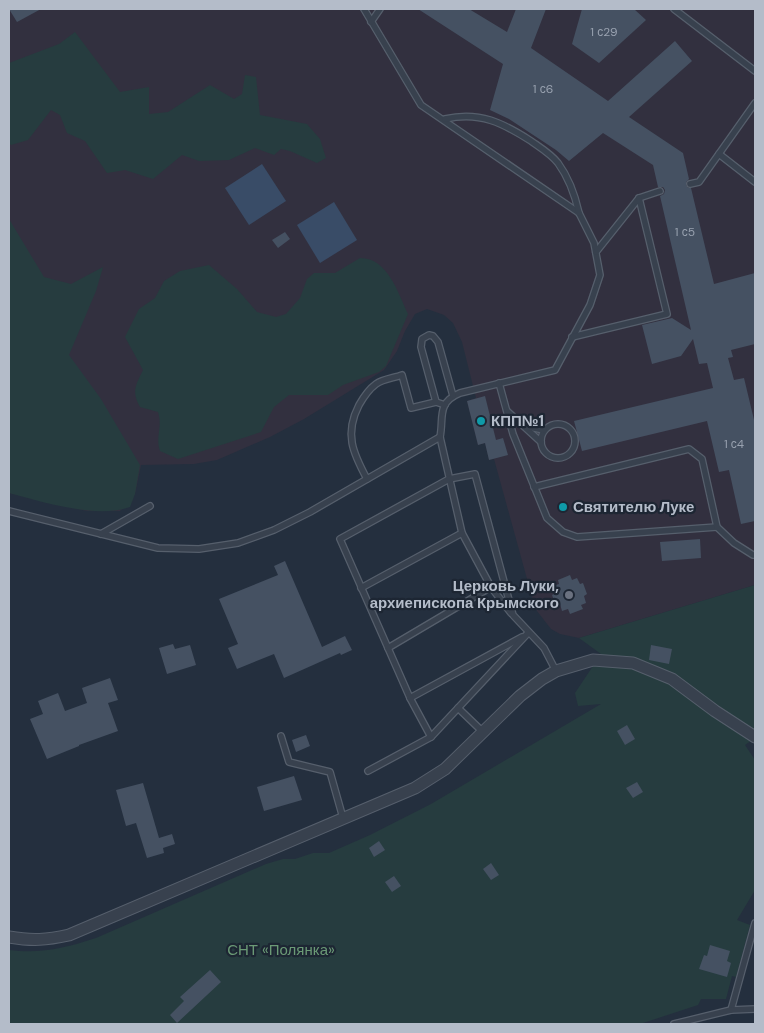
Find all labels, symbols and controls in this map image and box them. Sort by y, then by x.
house number: 1 с29 [590,24,618,40]
house number: 1 с6 [533,81,553,97]
house number: 1 с5 [675,224,695,240]
place label: КПП№1 [491,411,544,431]
marker: КПП№1 [475,415,487,427]
house number: 1 с4 [724,436,744,452]
place label: Святителю Луке [573,497,694,517]
marker: Святителю Луке [557,501,569,513]
place label: Церковь Луки, архиепископа Крымского [370,576,559,613]
marker: Церковь Луки, архиепископа Крымского [563,589,575,601]
park label: СНТ «Полянка» [227,940,335,960]

